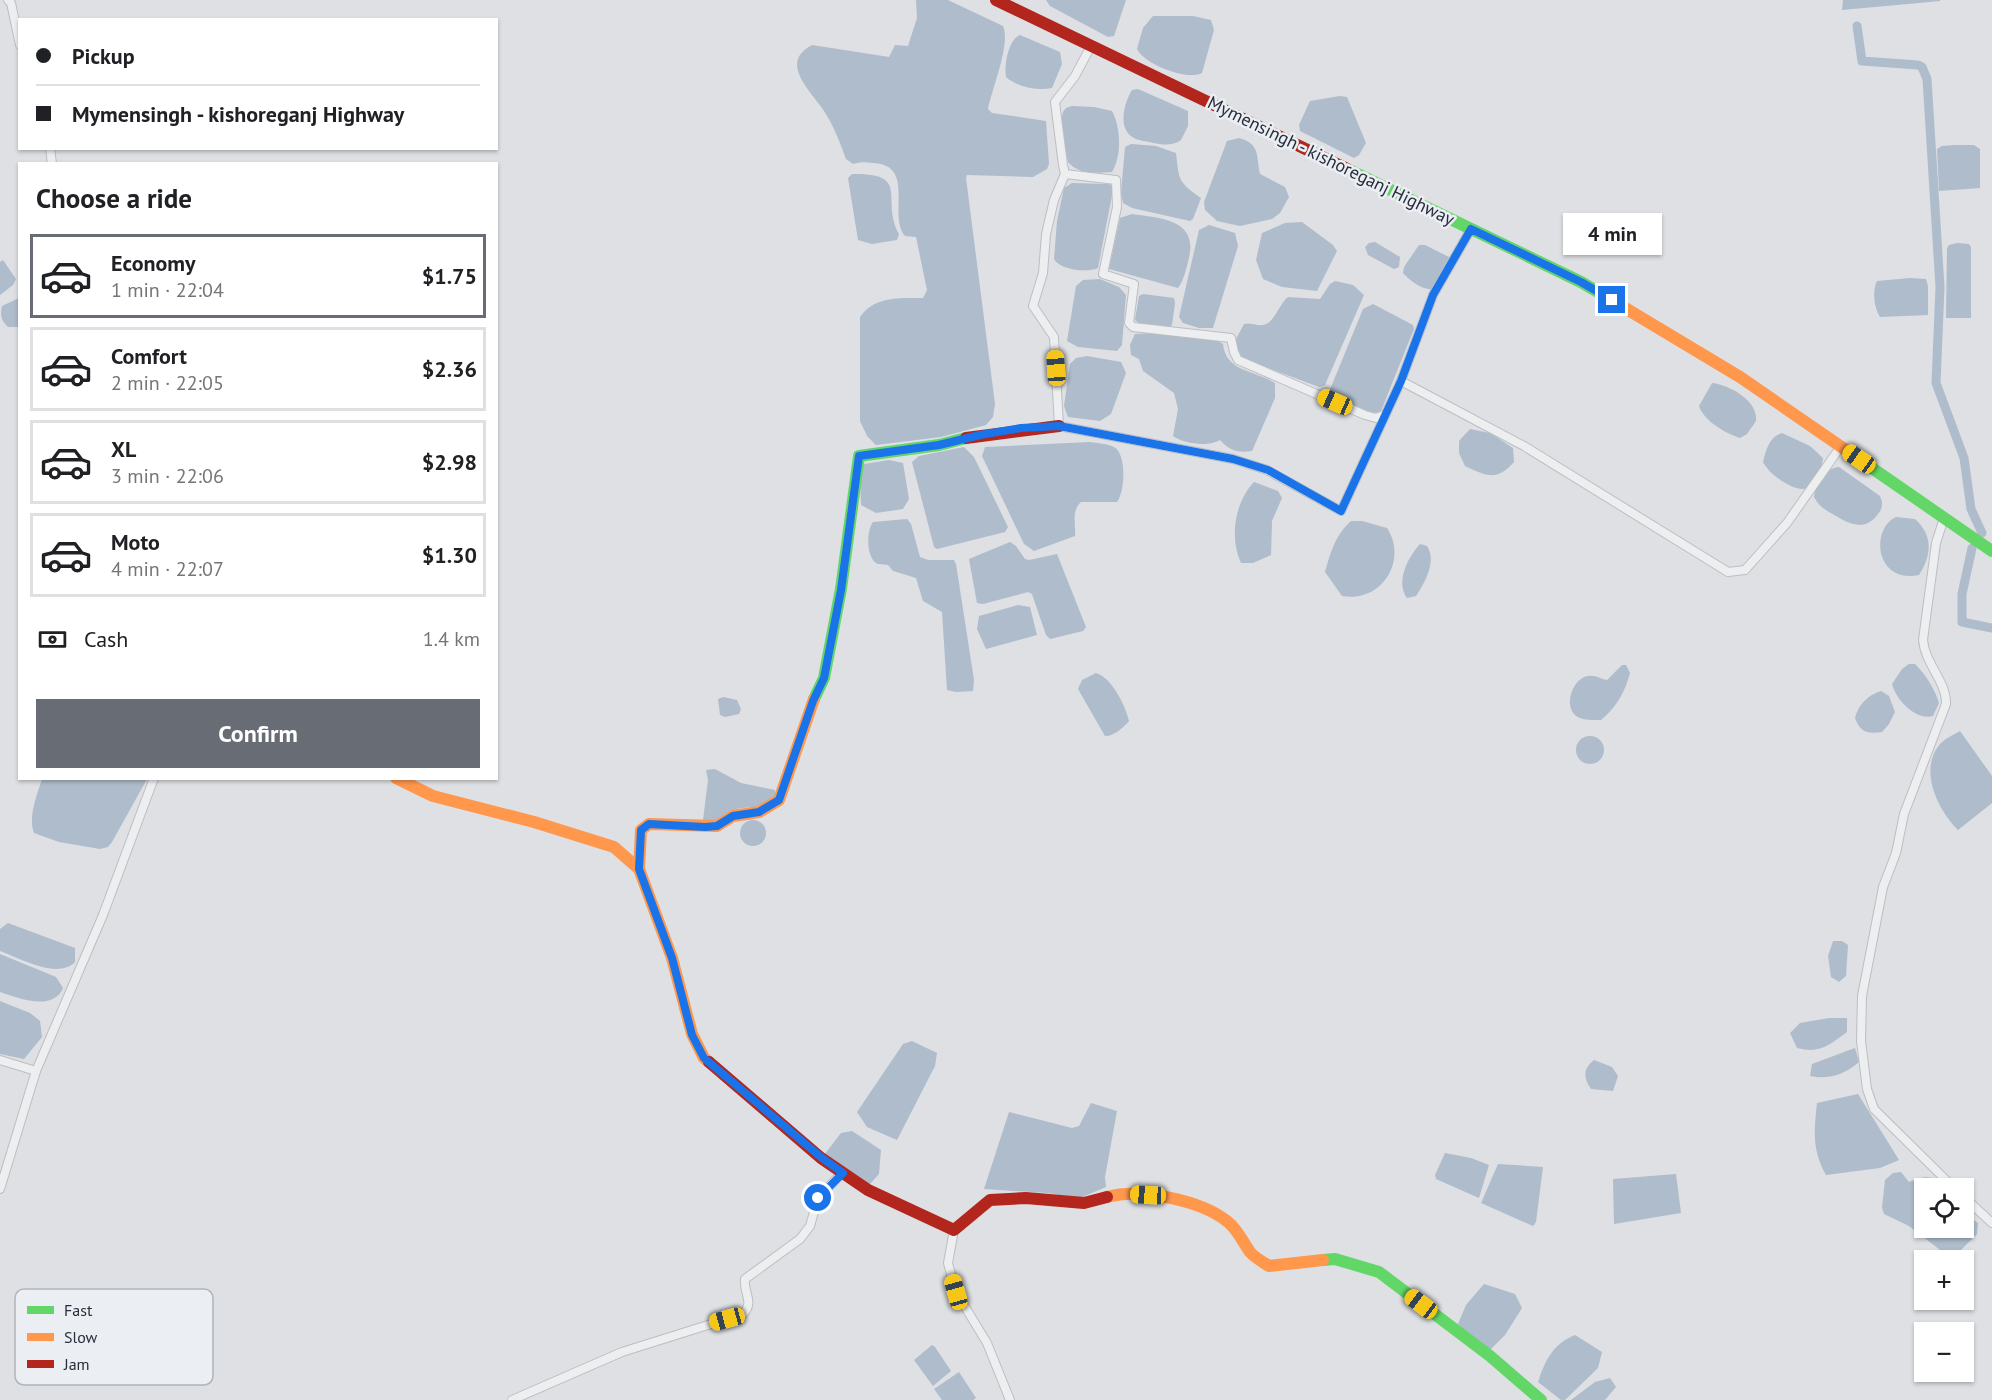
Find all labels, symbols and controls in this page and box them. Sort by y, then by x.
text: Pickup [72,42,135,70]
street label: Mymensingh - kishoreganj Highway [1204,91,1459,231]
text: Mymensingh - kishoreganj Highway [72,100,404,128]
text: Choose a ride [36,181,192,215]
callout: 4 min [1562,213,1662,255]
text: 4 min [1588,221,1637,247]
icon: car [39,249,93,303]
text: Economy [111,249,195,277]
text: $1.75 [422,262,477,290]
text: 1 min · 22:04 [111,277,224,303]
route end [1598,286,1625,313]
icon: car [39,342,93,396]
text: Comfort [111,342,187,370]
car [1046,349,1066,387]
text: $2.36 [422,355,477,383]
text: 2 min · 22:05 [111,370,224,396]
car [1315,386,1355,418]
icon: car [39,435,93,489]
text: XL [111,435,136,463]
car [1839,441,1879,477]
text: $2.98 [422,448,477,476]
text: 3 min · 22:06 [111,463,224,489]
icon: car [39,528,93,582]
text: Moto [111,528,160,556]
text: $1.30 [422,541,477,569]
text: 4 min · 22:07 [111,556,224,582]
icon: cash [36,623,69,656]
text: Cash [84,625,128,653]
text: 1.4 km [423,626,480,652]
button: Confirm [36,699,480,768]
map controls [1914,1178,1974,1382]
button: locate [1914,1178,1974,1238]
route start [804,1184,831,1211]
car [1130,1185,1166,1205]
button: + [1914,1250,1974,1310]
car [942,1272,970,1312]
car [1401,1286,1441,1322]
legend [15,1289,213,1385]
text: Fast [64,1300,93,1320]
car [707,1306,747,1332]
button: − [1914,1322,1974,1382]
text: Slow [64,1327,98,1347]
text: Jam [63,1354,90,1374]

